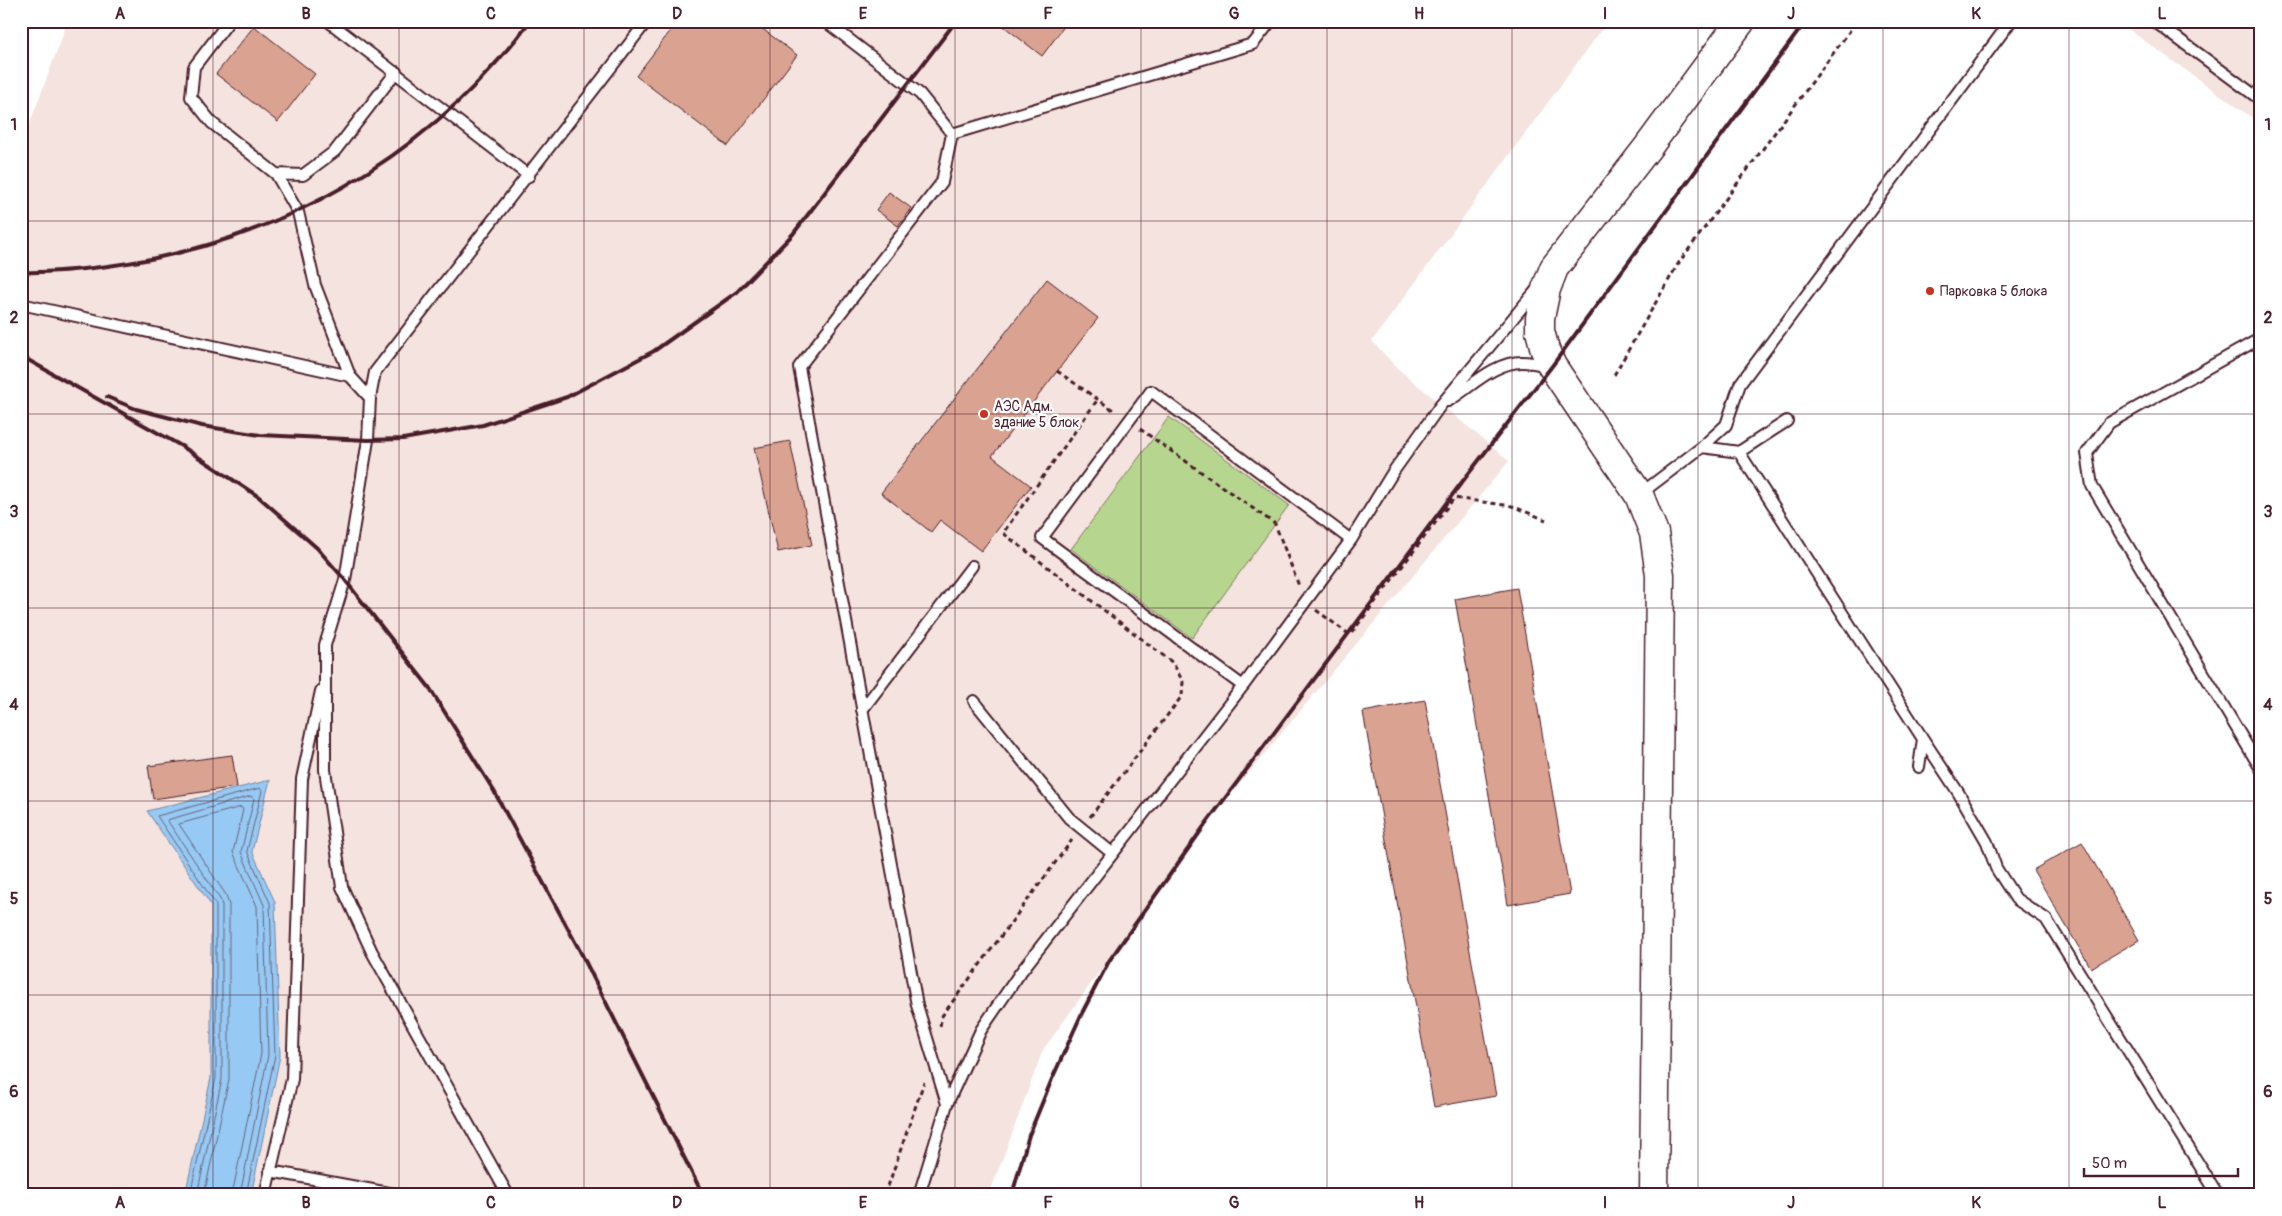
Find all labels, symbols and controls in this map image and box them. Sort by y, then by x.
text: A [115,4,126,24]
text: B [301,4,311,24]
text: C [486,4,496,24]
text: D [672,4,682,24]
text: E [859,4,868,24]
text: F [1043,4,1053,24]
text: G [1229,4,1240,24]
text: H [1414,4,1424,24]
text: I [1603,4,1607,24]
text: J [1787,4,1795,24]
text: K [1971,4,1981,24]
text: L [2157,4,2167,24]
text: 1 [11,115,17,135]
text: 1 [2265,115,2271,135]
place label: Парковка 5 блока [1940,283,2047,300]
marker: Парковка 5 блока [1924,285,1936,297]
text: 2 [10,308,19,328]
text: 2 [2264,308,2273,328]
place label: АЭС Адм. здание 5 блок [994,398,1080,431]
marker: АЭС Адм. здание 5 блок [978,408,990,420]
text: 3 [10,502,19,522]
text: 3 [2264,502,2273,522]
text: 4 [9,695,19,715]
text: 4 [2263,695,2273,715]
text: 5 [10,889,19,909]
text: 5 [2264,889,2273,909]
text: 6 [9,1082,19,1102]
text: 6 [2263,1082,2273,1102]
scale bar [2084,1146,2238,1178]
text: 50 m [2092,1154,2127,1173]
text: A [115,1193,126,1213]
text: B [301,1193,311,1213]
text: C [486,1193,496,1213]
text: D [672,1193,682,1213]
text: E [859,1193,868,1213]
text: F [1043,1193,1053,1213]
text: G [1229,1193,1240,1213]
text: H [1414,1193,1424,1213]
text: I [1603,1193,1607,1213]
text: J [1787,1193,1795,1213]
text: K [1971,1193,1981,1213]
text: L [2157,1193,2167,1213]

